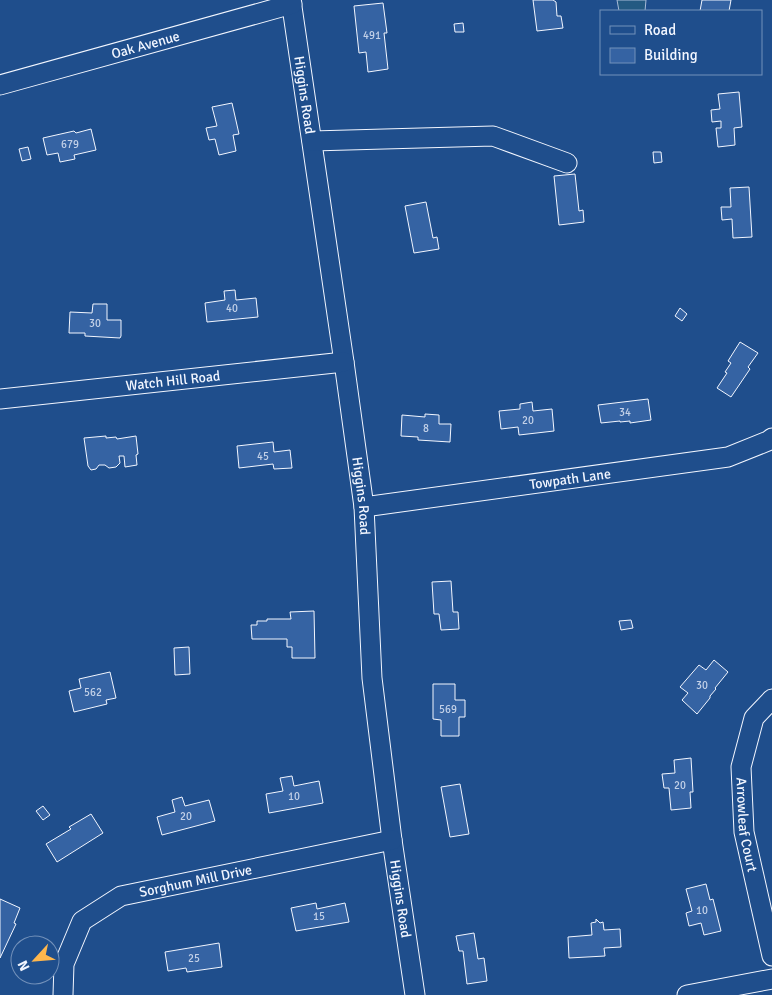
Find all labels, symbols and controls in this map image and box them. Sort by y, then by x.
legend [600,10,762,75]
text: Road [644,21,676,39]
street label: Oak Avenue [110,28,182,63]
house number: 491 [363,29,381,42]
text: Building [644,46,698,64]
street label: Higgins Road [290,55,319,135]
house number: 679 [61,138,79,151]
house number: 40 [226,302,238,315]
house number: 30 [89,317,101,330]
street label: Watch Hill Road [125,367,221,394]
house number: 34 [619,406,631,419]
house number: 20 [522,414,534,427]
house number: 8 [423,422,429,435]
house number: 45 [257,450,269,463]
street label: Higgins Road [348,456,373,535]
street label: Towpath Lane [528,465,612,493]
house number: 30 [696,679,708,692]
house number: 562 [84,686,102,699]
house number: 569 [439,703,457,716]
street label: Arrowleaf Court [732,777,761,874]
house number: 20 [674,779,686,792]
house number: 10 [288,790,300,803]
house number: 20 [180,810,192,823]
street label: Higgins Road [386,859,414,939]
street label: Sorghum Mill Drive [138,861,253,901]
house number: 10 [696,904,708,917]
house number: 15 [313,910,325,923]
north arrow [10,935,60,985]
house number: 25 [188,952,200,965]
text: N [14,957,34,974]

